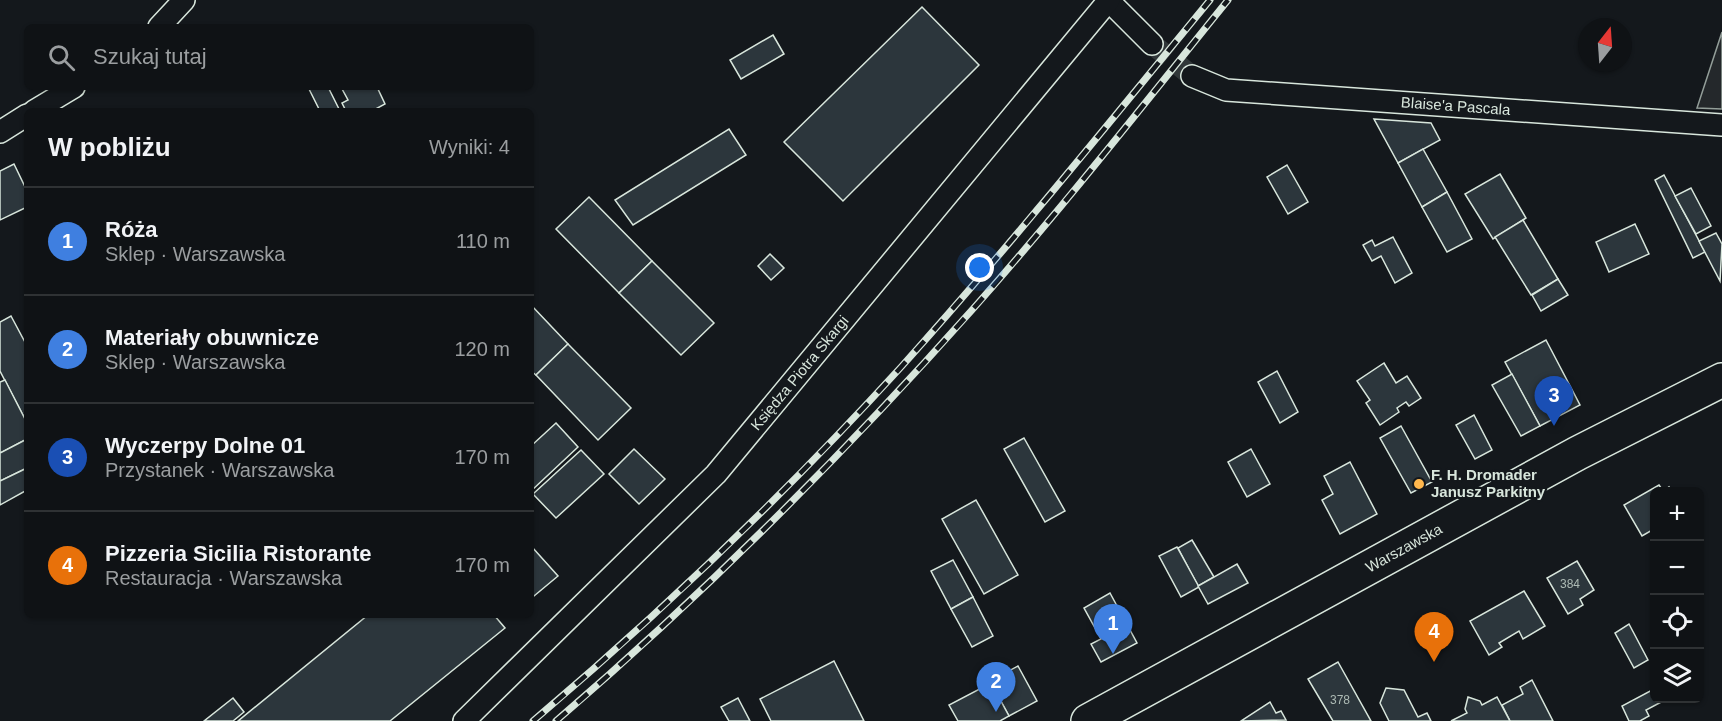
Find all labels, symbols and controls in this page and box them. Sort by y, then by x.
north arrow [1578,18,1632,72]
search box [24,24,534,90]
icon: search [45,41,78,74]
text: Szukaj tutaj [93,44,207,69]
street label: Blaise'a Pascala [1400,93,1512,118]
text: W pobliżu [48,132,171,162]
text: Wyniki: 4 [429,136,510,158]
text: Róża [105,217,158,242]
text: 1 [62,230,73,252]
text: 110 m [456,230,510,252]
text: Sklep · Warszawska [105,243,285,265]
your location [965,253,994,282]
street label: Księdza Piotra Skargi [747,312,852,433]
text: Materiały obuwnicze [105,325,319,350]
text: 2 [62,338,73,360]
text: 120 m [454,338,510,360]
text: Sklep · Warszawska [105,351,285,373]
pin: 3 [1534,376,1574,426]
text: Wyczerpy Dolne 01 [105,433,305,458]
text: 3 [62,446,73,468]
text: 170 m [454,446,510,468]
text: Przystanek · Warszawska [105,459,334,481]
place label: F. H. Dromader Janusz Parkitny [1431,466,1546,500]
marker: F. H. Dromader Janusz Parkitny [1412,477,1426,491]
map controls [1650,487,1704,703]
button: + [1650,487,1704,541]
street label: Warszawska [1362,520,1445,576]
text: Pizzeria Sicilia Ristorante [105,541,372,566]
button: − [1650,541,1704,595]
text: 4 [62,554,73,576]
text: 170 m [454,554,510,576]
text: Restauracja · Warszawska [105,567,342,589]
house number: 384 [1560,577,1580,591]
button: locate [1650,595,1704,649]
pin: 1 [1094,604,1132,654]
pin: 4 [1414,612,1454,662]
button: layers [1650,649,1704,703]
pin: 2 [976,662,1016,712]
house number: 378 [1330,693,1350,707]

